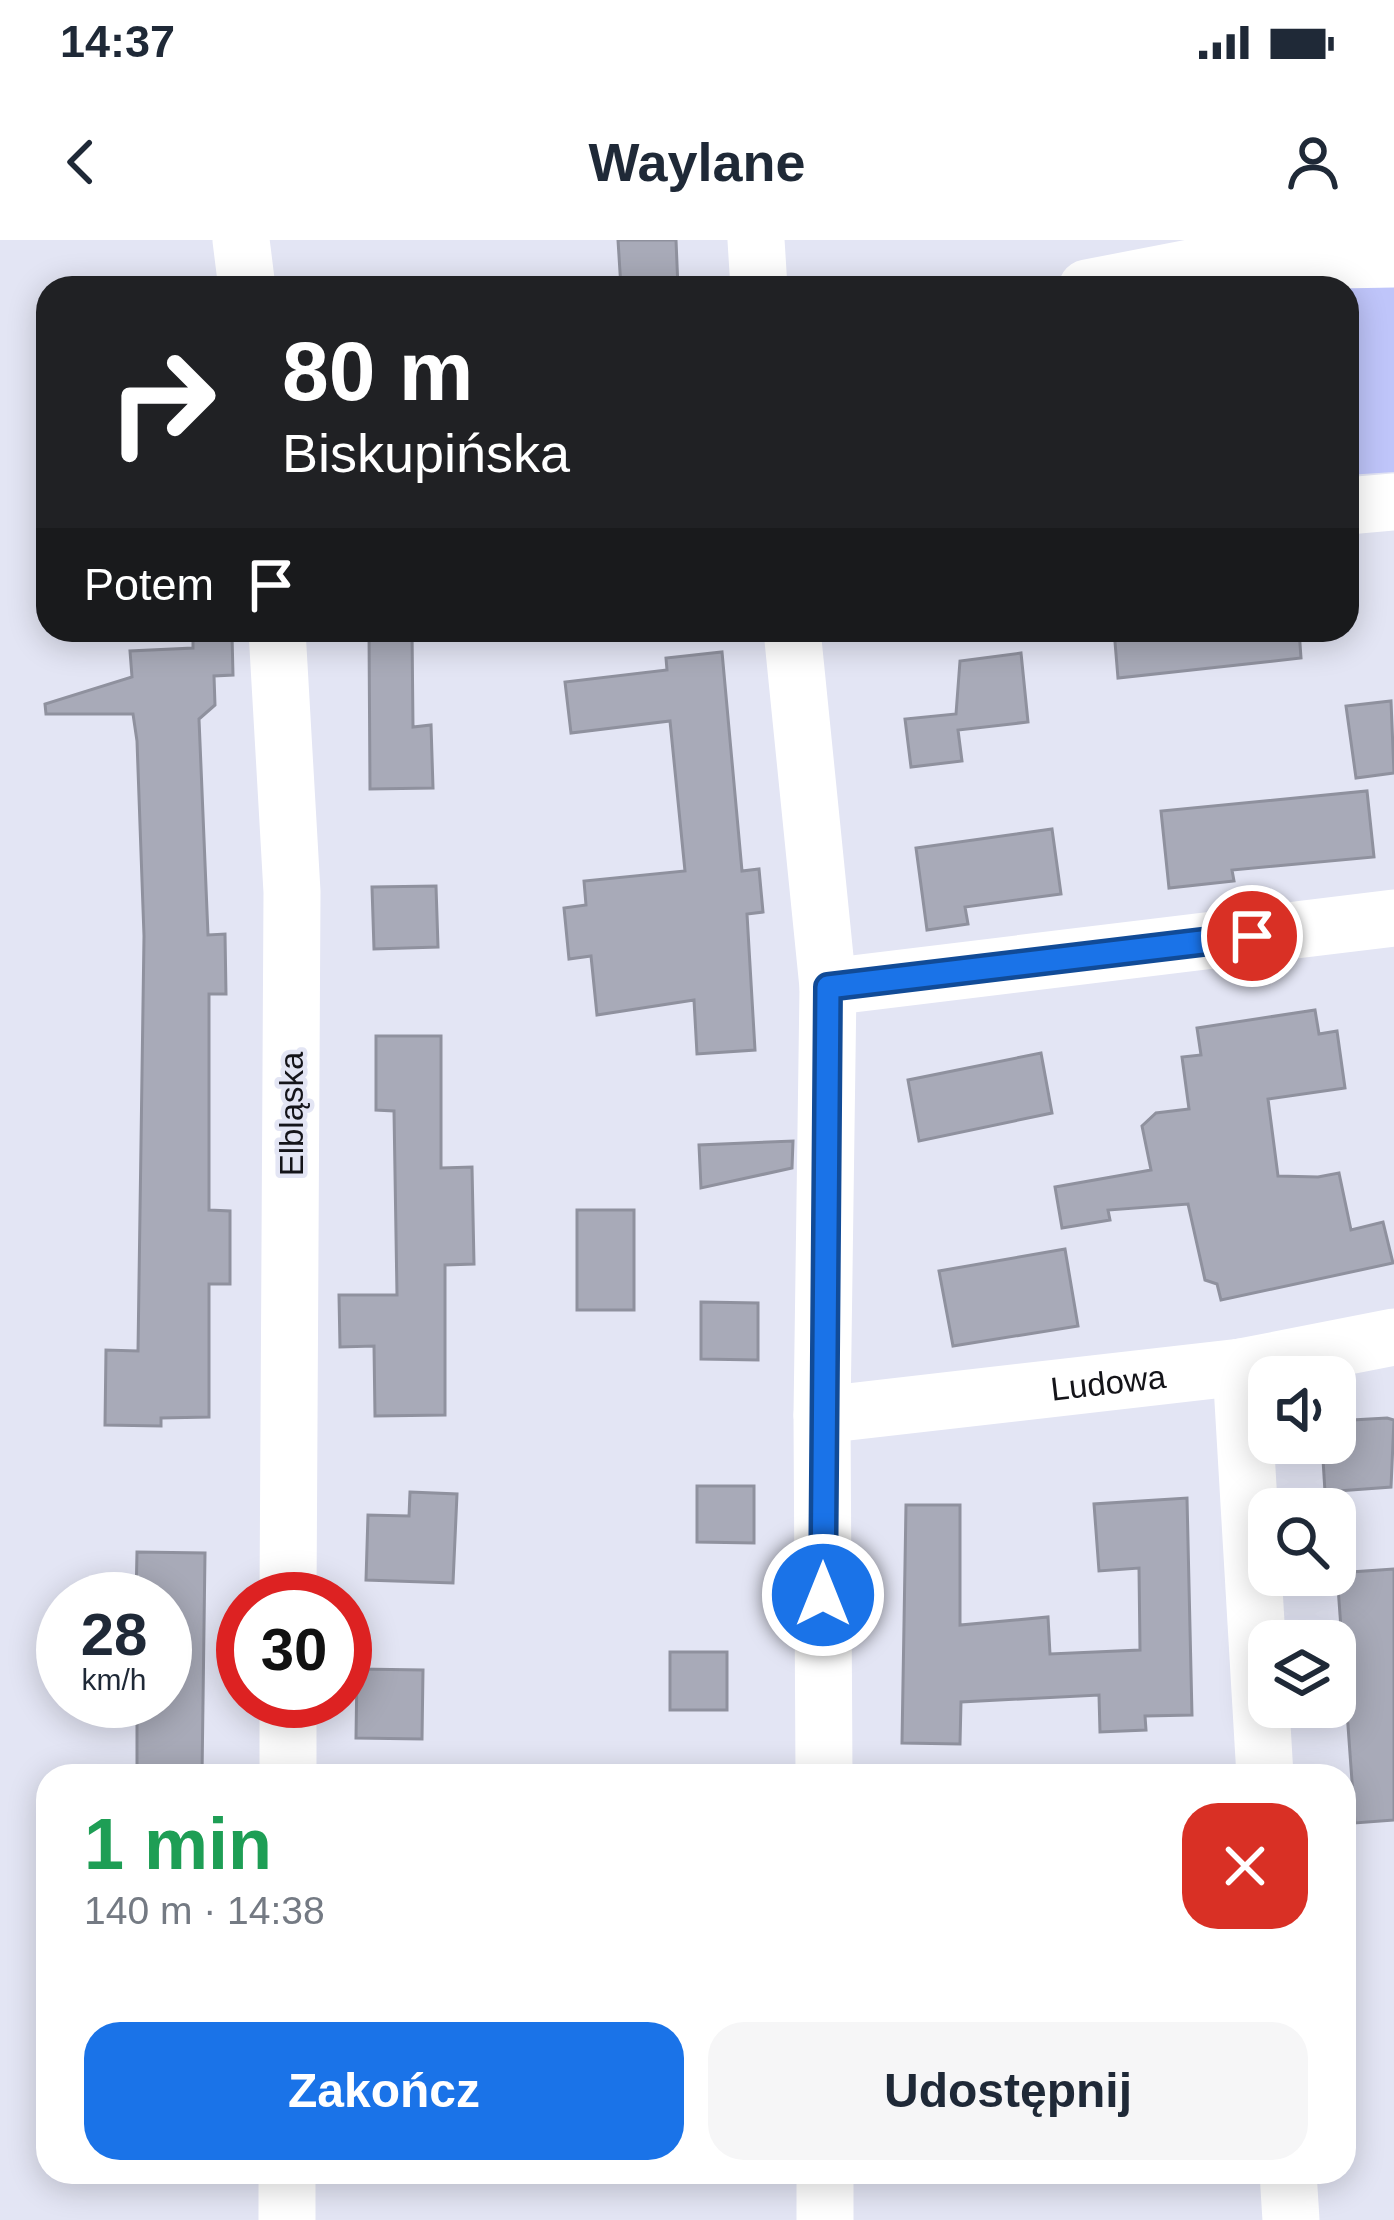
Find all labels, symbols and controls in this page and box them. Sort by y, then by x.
text: 14:37 [60,16,175,67]
icon: back [48,129,114,195]
icon: person [1280,129,1346,195]
text: Waylane [588,132,806,192]
icon: right [84,324,240,480]
text: 80 m [282,324,473,418]
text: Biskupińska [282,423,570,483]
icon: arrive [238,552,304,618]
text: Potem [84,559,214,610]
pin [1201,885,1303,987]
icon: arrive [1219,903,1285,969]
street label: Elbląska [273,1051,310,1176]
map controls [1248,1356,1356,1728]
button: sound [1248,1356,1356,1464]
street label: Ludowa [1049,1358,1168,1408]
button: search [1248,1488,1356,1596]
position arrow [760,1532,886,1658]
speed limit sign: 30 [216,1572,372,1728]
text: 28 [81,1601,147,1668]
button: layers [1248,1620,1356,1728]
text: km/h [81,1663,147,1696]
button: close [1182,1803,1308,1929]
text: 1 min [84,1804,272,1884]
text: 140 m · 14:38 [84,1889,325,1932]
button: Zakończ [84,2022,684,2160]
button: Udostępnij [708,2022,1308,2160]

